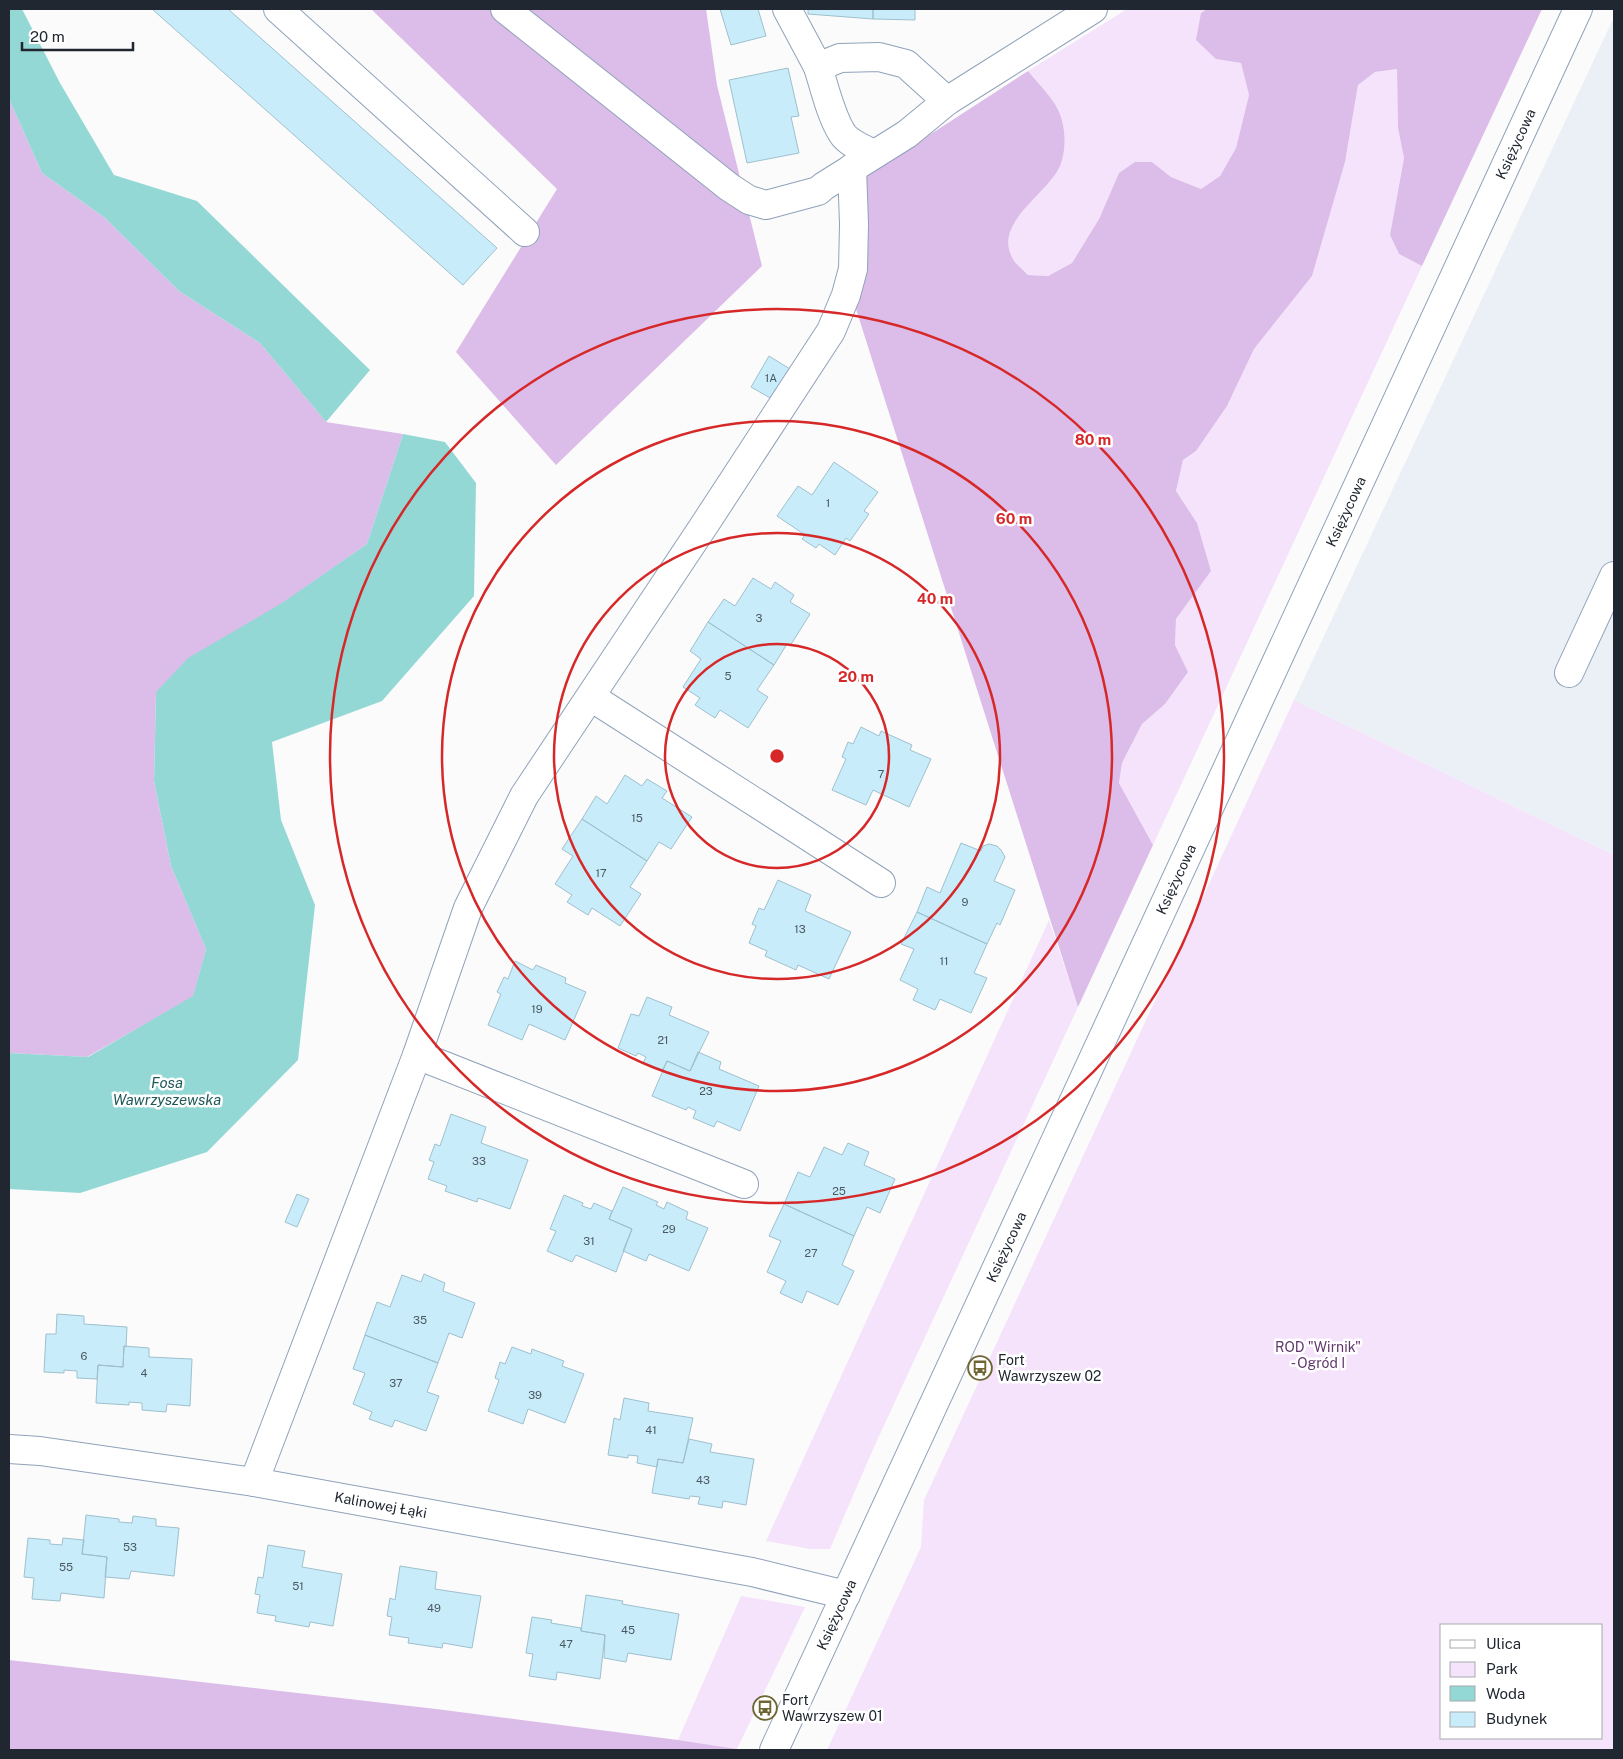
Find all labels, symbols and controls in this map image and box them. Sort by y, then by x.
scale bar [22,20,134,52]
text: 20 m [30,28,65,45]
street label: Księżycowa [1493,106,1539,182]
house number: 1A [765,372,777,384]
text: 80 m [1075,431,1111,448]
street label: Księżycowa [1323,474,1369,549]
house number: 1 [826,497,830,509]
text: 60 m [996,510,1032,527]
text: 40 m [917,590,953,607]
house number: 3 [756,612,763,624]
text: 20 m [838,668,874,685]
house number: 5 [724,670,732,682]
centre of rings [768,747,786,765]
house number: 7 [878,768,885,780]
house number: 15 [631,812,643,824]
street label: Księżycowa [1153,842,1199,917]
house number: 17 [595,867,607,879]
house number: 9 [962,896,969,908]
house number: 13 [794,923,806,935]
house number: 11 [940,955,948,967]
house number: 19 [531,1003,543,1015]
house number: 21 [657,1034,669,1046]
water label: Fosa Wawrzyszewska [113,1074,221,1108]
house number: 23 [699,1085,713,1097]
house number: 33 [472,1155,486,1167]
house number: 25 [832,1185,846,1197]
street label: Księżycowa [983,1209,1029,1285]
house number: 29 [662,1223,676,1235]
house number: 31 [583,1235,595,1247]
house number: 27 [804,1247,818,1259]
house number: 35 [413,1314,427,1326]
park label: ROD "Wirnik" - Ogród I [1275,1339,1361,1371]
house number: 6 [81,1350,88,1362]
place label: Fort Wawrzyszew 02 [998,1352,1101,1384]
bus stop icon: Fort Wawrzyszew 02 [967,1355,993,1381]
house number: 4 [141,1367,148,1379]
house number: 37 [389,1377,403,1389]
house number: 39 [528,1389,542,1401]
house number: 41 [645,1424,657,1436]
house number: 43 [696,1474,710,1486]
street label: Kalinowej Łąki [333,1489,428,1521]
house number: 53 [123,1541,137,1553]
house number: 55 [59,1561,73,1573]
street label: Księżycowa [813,1577,860,1652]
house number: 51 [292,1580,304,1592]
house number: 49 [427,1602,441,1614]
house number: 45 [621,1624,635,1636]
legend [1440,1624,1603,1739]
text: Ulica [1486,1635,1521,1652]
house number: 47 [559,1638,573,1650]
text: Park [1486,1660,1518,1677]
text: Woda [1486,1685,1525,1702]
place label: Fort Wawrzyszew 01 [782,1692,883,1724]
bus stop icon: Fort Wawrzyszew 01 [752,1695,778,1721]
text: Budynek [1486,1710,1547,1727]

